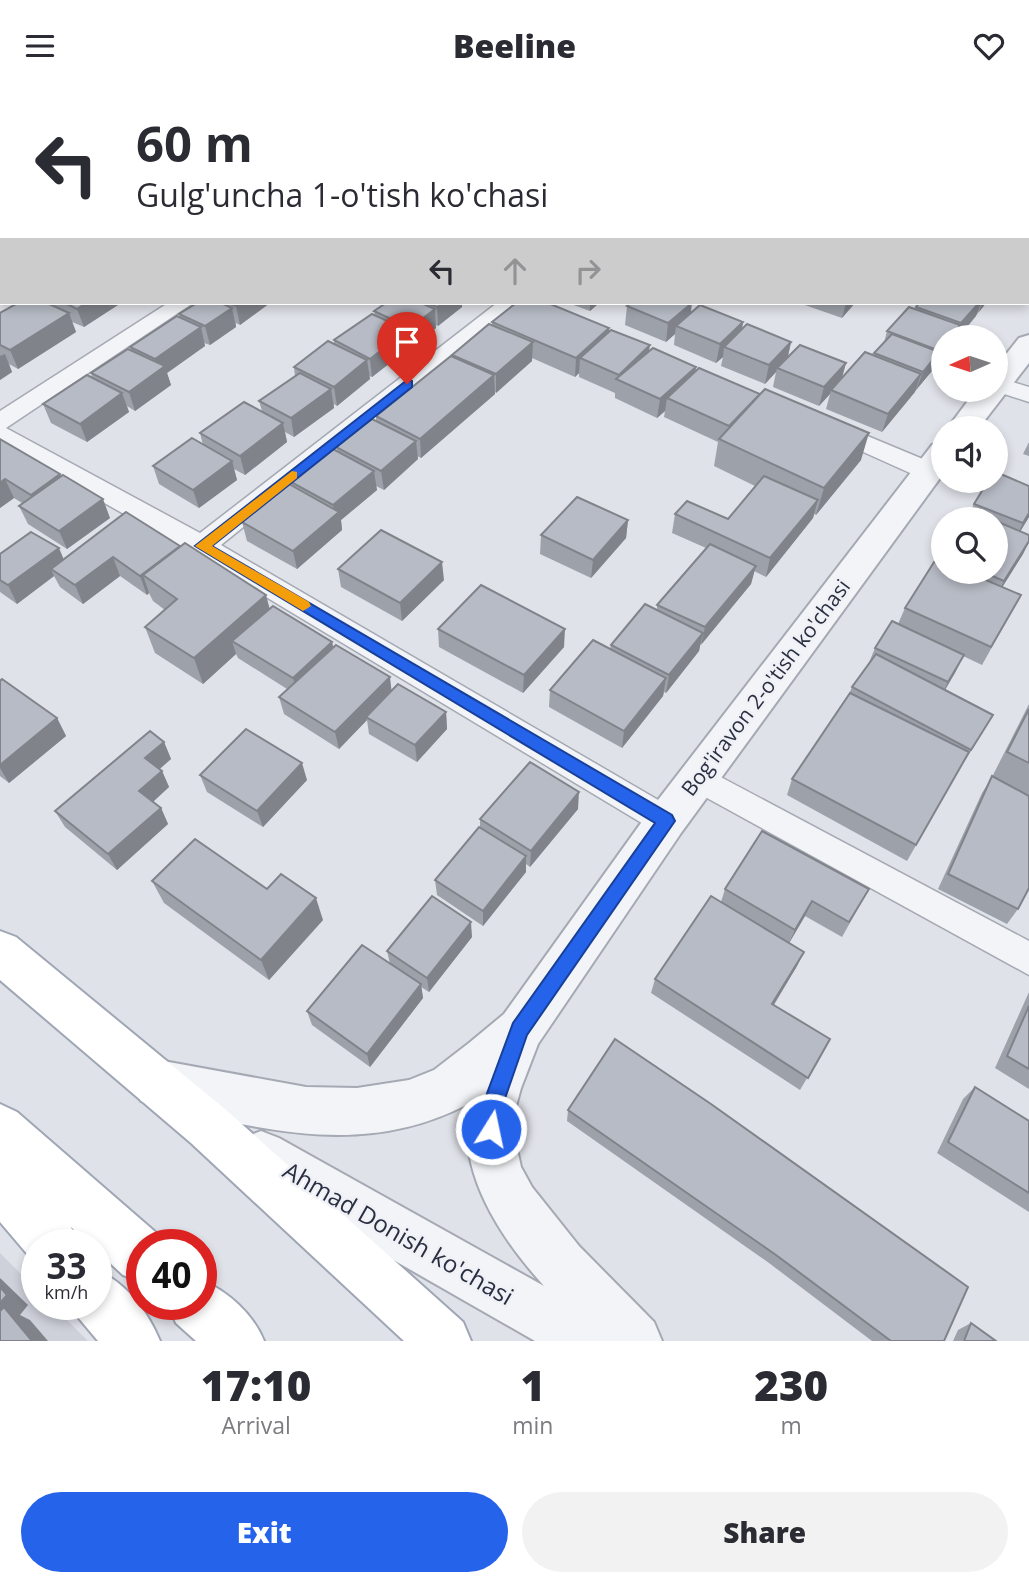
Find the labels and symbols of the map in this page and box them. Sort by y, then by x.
pin [377,312,437,384]
north arrow [931,325,1008,403]
street label: Bog'iravon 2-o'tish ko'chasi [674,573,856,801]
position arrow [454,1092,528,1166]
street label: Ahmad Donish ko'chasi [278,1153,520,1312]
speed limit sign: 40 [126,1229,217,1320]

